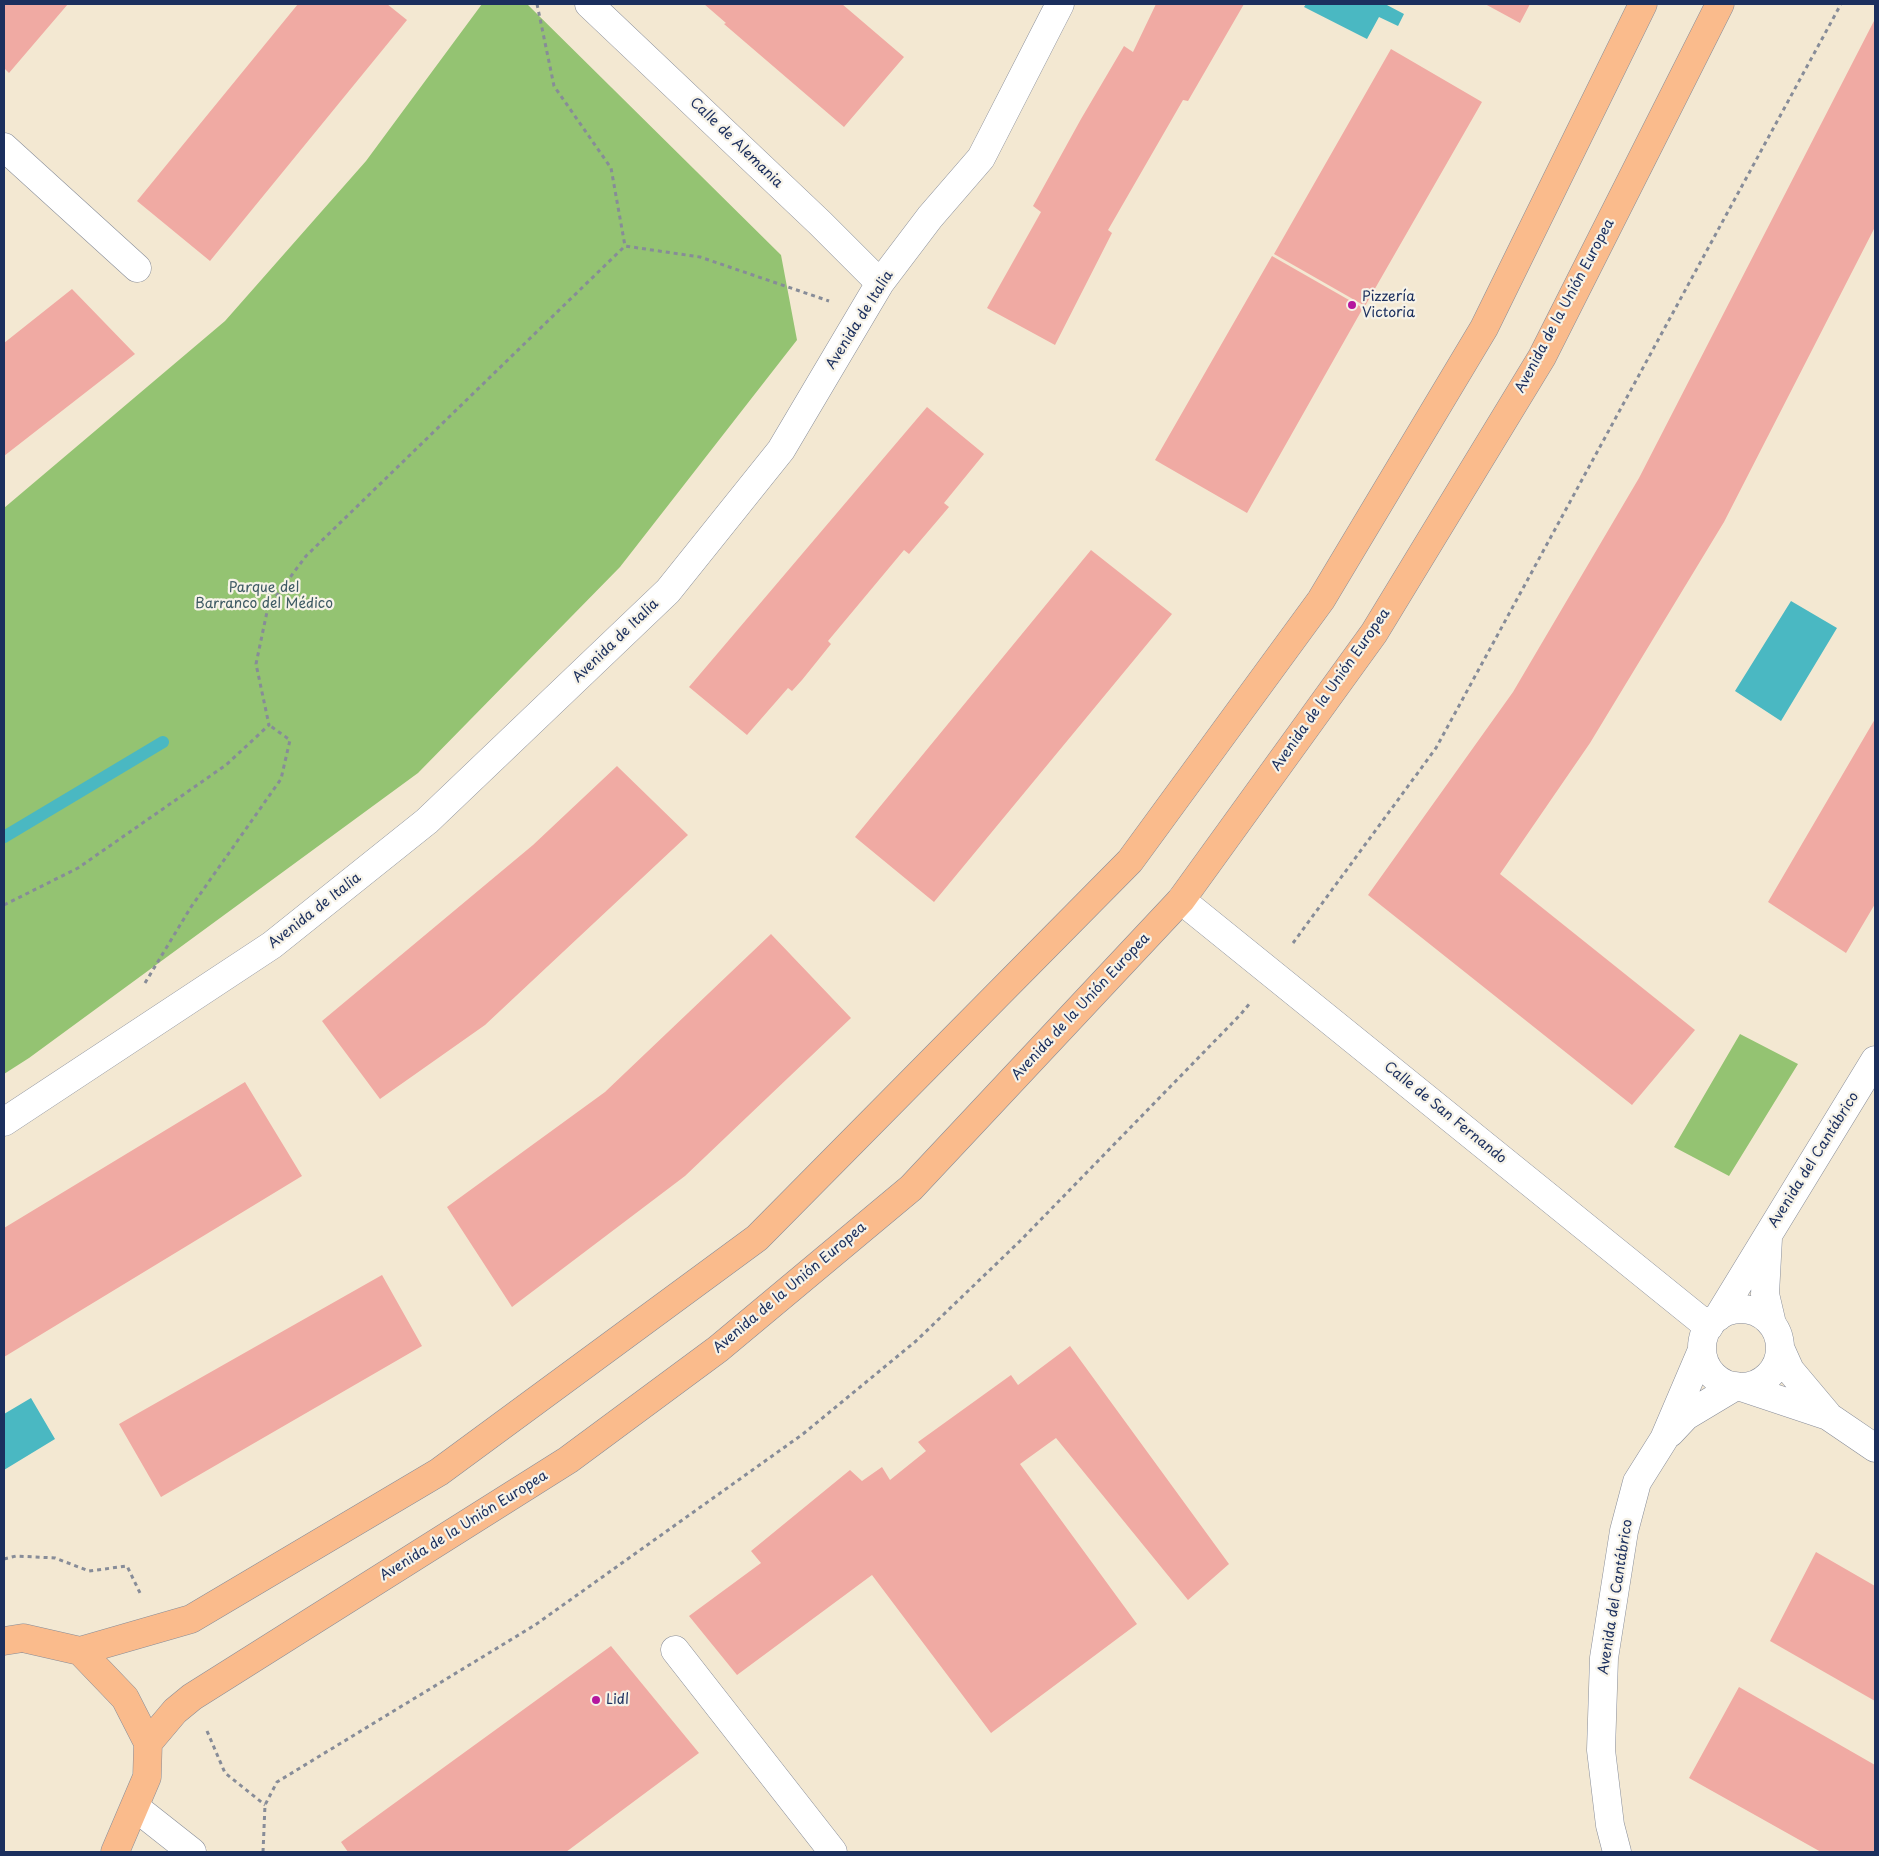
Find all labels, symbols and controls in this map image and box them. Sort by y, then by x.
street label: Calle de Alemania [686,94,786,192]
street label: Avenida de la Unión Europea [1512,216,1618,396]
street label: Avenida de Italia [823,268,897,372]
place label: Pizzería Victoria [1362,289,1415,322]
marker: Pizzería Victoria [1346,299,1358,311]
park label: Parque del Barranco del Médico [195,580,333,612]
street label: Avenida de Italia [570,596,662,686]
street label: Avenida de la Unión Europea [1268,606,1394,774]
street label: Avenida de Italia [265,870,365,952]
street label: Avenida de la Unión Europea [1009,930,1153,1084]
street label: Calle de San Fernando [1380,1058,1510,1168]
street label: Avenida del Cantábrico [1765,1089,1863,1231]
street label: Avenida de la Unión Europea [710,1219,870,1357]
street label: Avenida de la Unión Europea [377,1467,551,1585]
street label: Avenida del Cantábrico [1595,1518,1637,1676]
place label: Lidl [606,1692,629,1708]
marker: Lidl [590,1694,602,1706]

